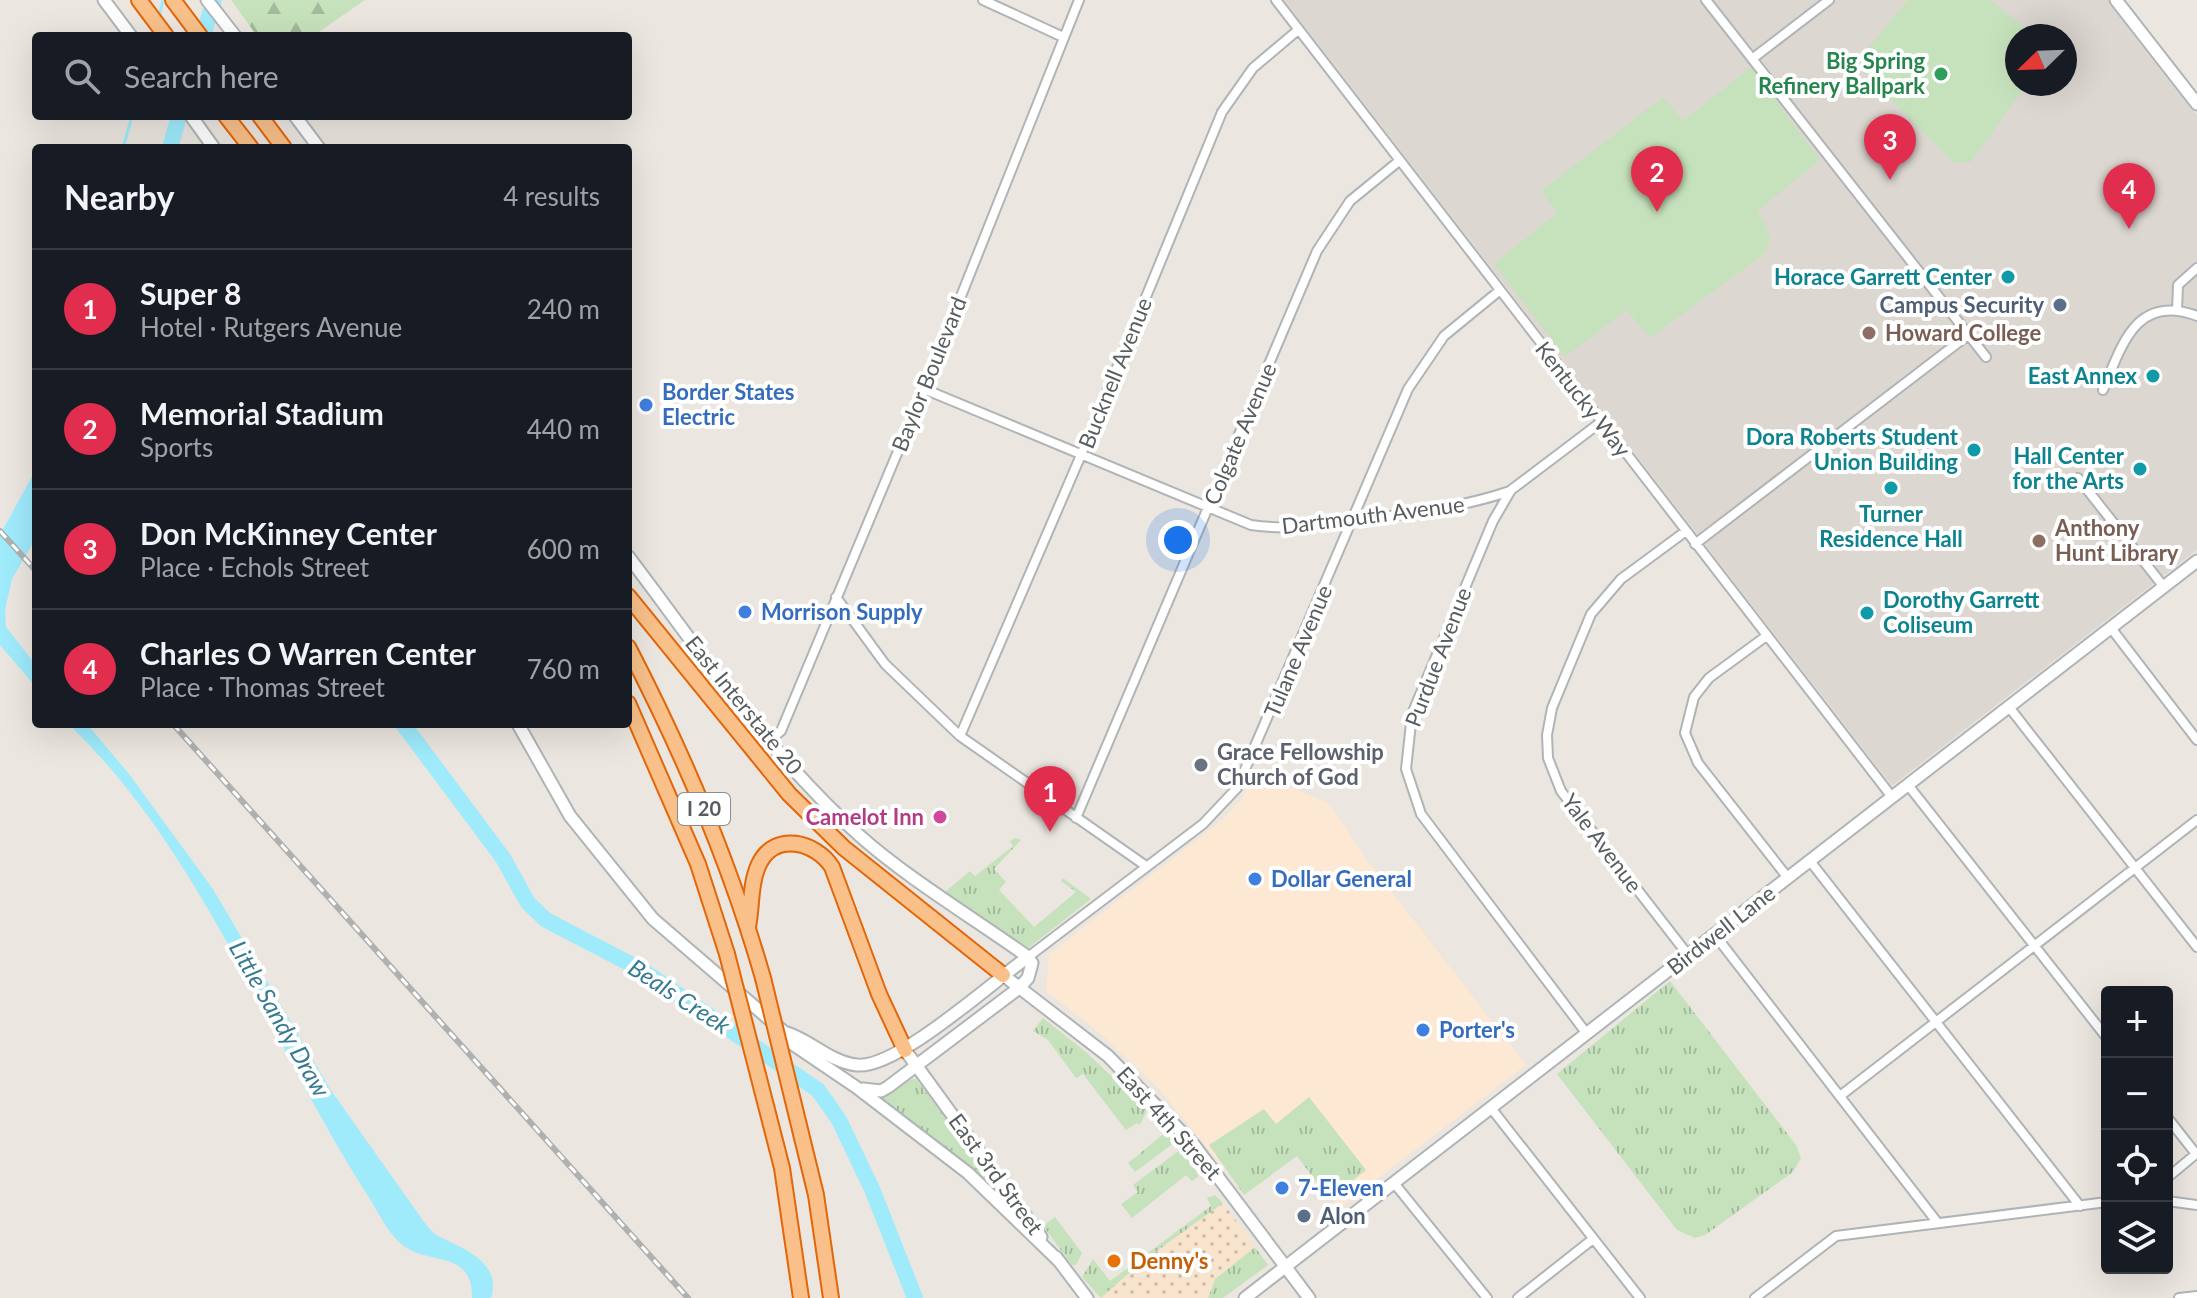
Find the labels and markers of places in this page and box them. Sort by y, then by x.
place label: Big Spring Refinery Ballpark [1758,47,1925,99]
marker: Big Spring Refinery Ballpark [1932,65,1950,83]
pin: 3 [1864,114,1916,180]
pin: 2 [1631,146,1683,212]
pin: 4 [2103,163,2155,229]
place label: Horace Garrett Center [1774,263,1993,290]
marker: Horace Garrett Center [1999,268,2017,286]
place label: Campus Security [1880,291,2044,318]
marker: Campus Security [2051,296,2069,314]
place label: Howard College [1885,319,2042,346]
marker: Howard College [1860,324,1878,342]
place label: East Annex [2028,362,2138,389]
marker: East Annex [2144,367,2162,385]
place label: Border States Electric [662,378,795,430]
marker: Border States Electric [637,396,655,414]
place label: Dora Roberts Student Union Building [1746,423,1959,475]
marker: Dora Roberts Student Union Building [1965,441,1983,459]
place label: Hall Center for the Arts [2012,442,2125,494]
marker: Hall Center for the Arts [2131,460,2149,478]
marker: Turner Residence Hall [1882,479,1900,497]
place label: Turner Residence Hall [1819,500,1963,552]
place label: Anthony Hunt Library [2054,514,2179,566]
marker: Anthony Hunt Library [2030,532,2048,550]
place label: Dorothy Garrett Coliseum [1883,586,2040,638]
place label: Morrison Supply [761,598,923,625]
marker: Morrison Supply [736,603,754,621]
marker: Dorothy Garrett Coliseum [1858,604,1876,622]
place label: Grace Fellowship Church of God [1217,738,1384,790]
marker: Grace Fellowship Church of God [1192,756,1210,774]
pin: 1 [1024,766,1076,832]
place label: Camelot Inn [806,803,924,830]
marker: Camelot Inn [931,808,949,826]
place label: Dollar General [1271,865,1412,892]
marker: Dollar General [1246,870,1264,888]
place label: Porter's [1439,1016,1515,1043]
marker: Porter's [1414,1021,1432,1039]
place label: 7-Eleven [1298,1174,1384,1201]
marker: 7-Eleven [1273,1179,1291,1197]
place label: Alon [1319,1202,1366,1229]
marker: Alon [1295,1207,1313,1225]
place label: Denny's [1130,1247,1209,1274]
marker: Denny's [1105,1252,1123,1270]

